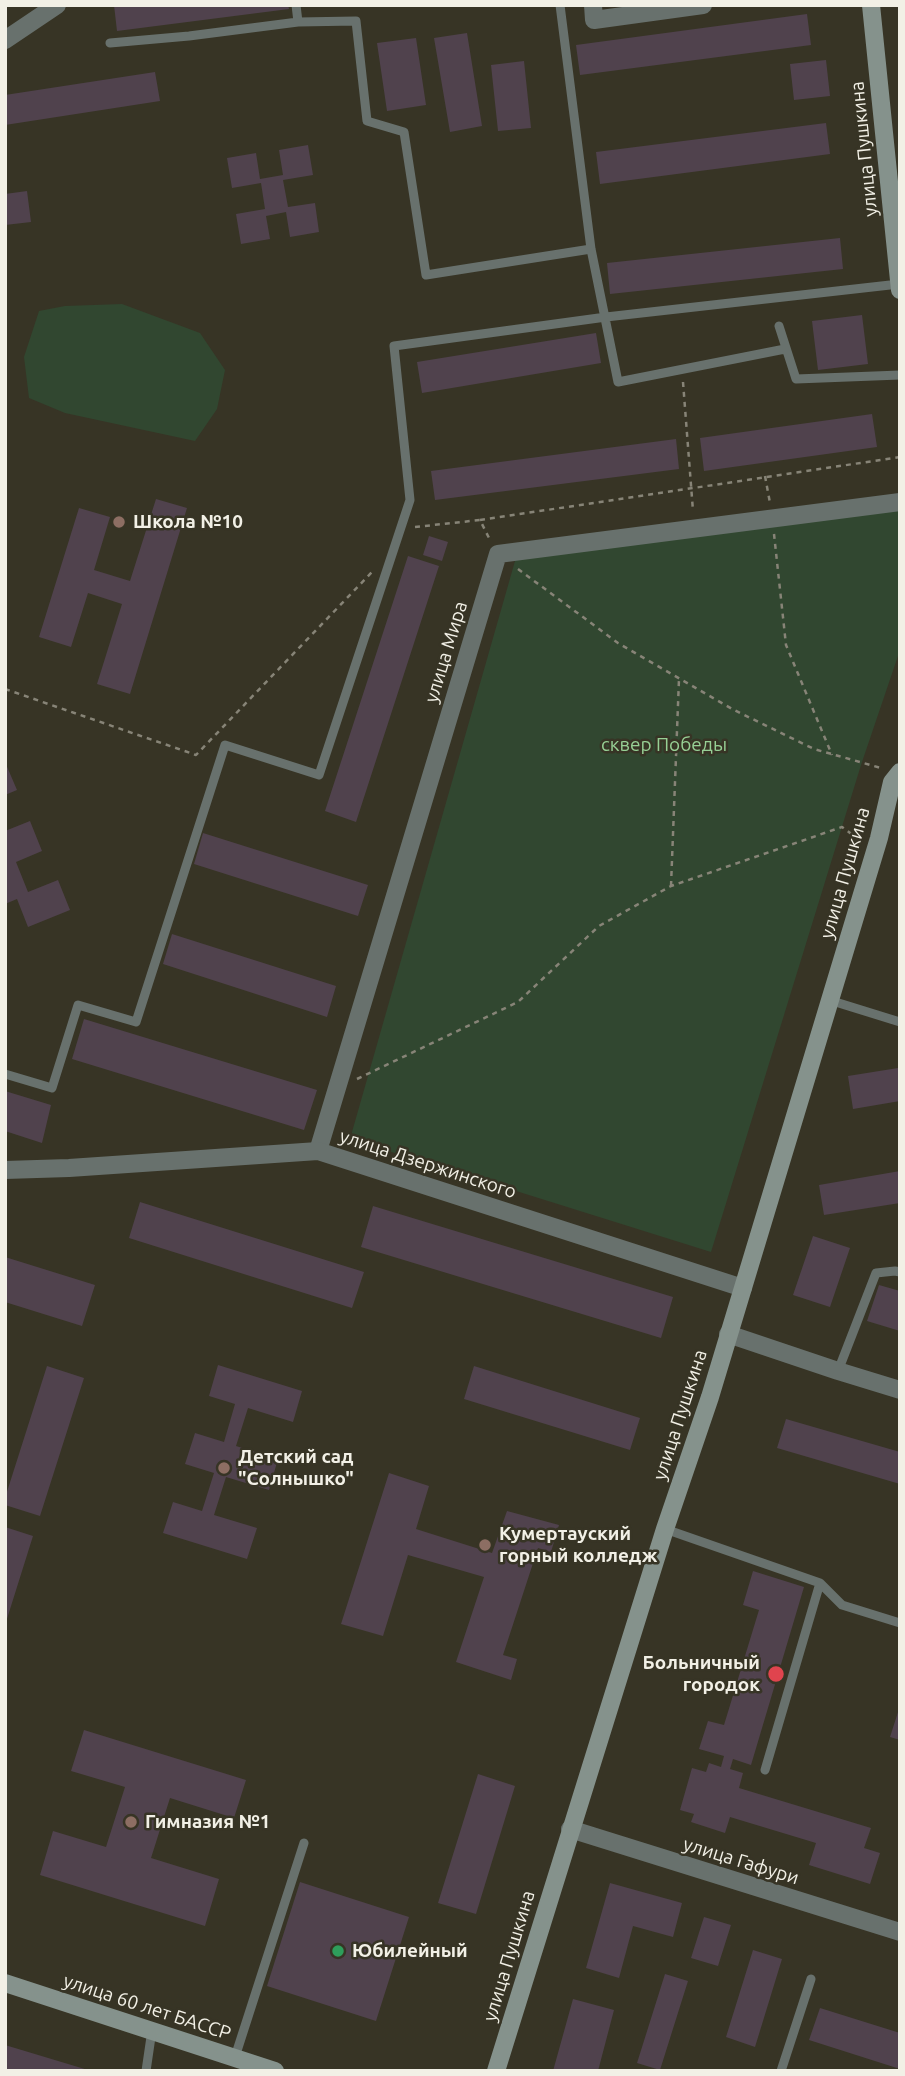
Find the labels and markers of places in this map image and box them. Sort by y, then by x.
place label: Школа №10 [133,511,243,533]
marker: Школа №10 [111,514,127,530]
place label: Детский сад "Солнышко" [238,1446,354,1490]
marker: Детский сад "Солнышко" [216,1460,232,1476]
place label: Кумертауский горный колледж [499,1523,657,1567]
marker: Кумертауский горный колледж [477,1537,493,1553]
place label: Больничный городок [643,1652,760,1696]
marker: Больничный городок [766,1664,786,1684]
place label: Гимназия №1 [145,1811,270,1833]
marker: Гимназия №1 [123,1814,139,1830]
place label: Юбилейный [352,1940,468,1962]
marker: Юбилейный [330,1943,346,1959]

